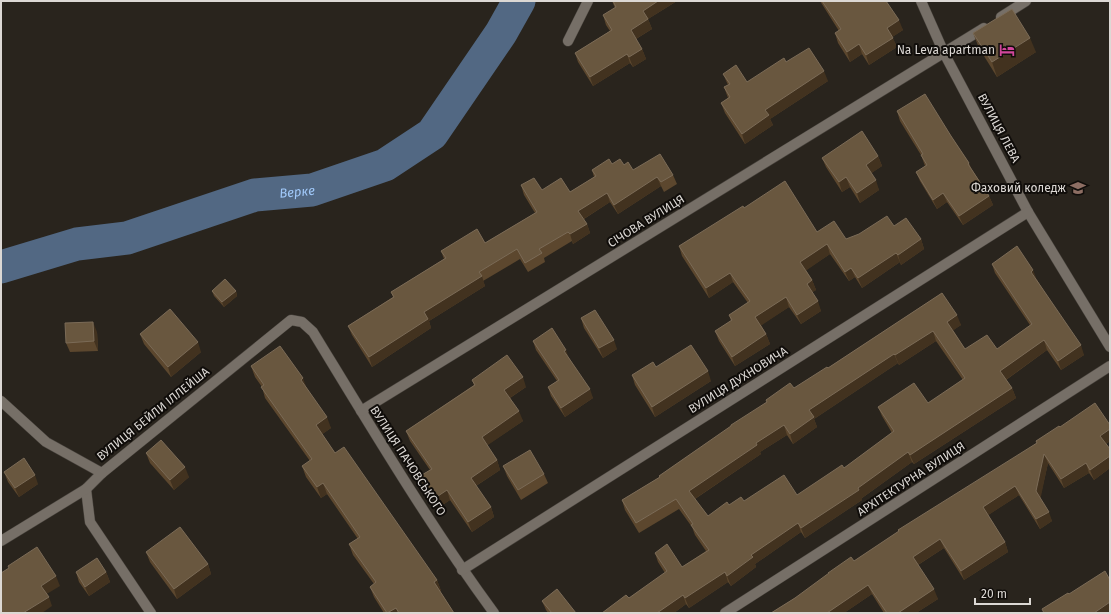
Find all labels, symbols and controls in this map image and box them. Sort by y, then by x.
hotel icon: Na Leva apartman [998,41,1016,59]
place label: Na Leva apartman [897,43,995,57]
street label: ВУЛИЦЯ ЛЕВА [975,91,1023,165]
school or university icon: Фаховий коледж [1069,179,1087,197]
place label: Фаховий коледж [971,181,1066,195]
water label: Верке [279,182,316,200]
street label: СІЧОВА ВУЛИЦЯ [605,192,687,250]
street label: ВУЛИЦЯ ДУХНОВИЧА [686,344,790,416]
street label: ВУЛИЦЯ БЕЙЛИ ІЛЛЕЙША [93,363,212,464]
street label: ВУЛИЦЯ ПАЧОВСЬКОГО [367,404,449,518]
street label: АРХІТЕКТУРНА ВУЛИЦЯ [855,439,967,519]
scale bar [975,580,1030,606]
text: 20 m [981,587,1007,601]

